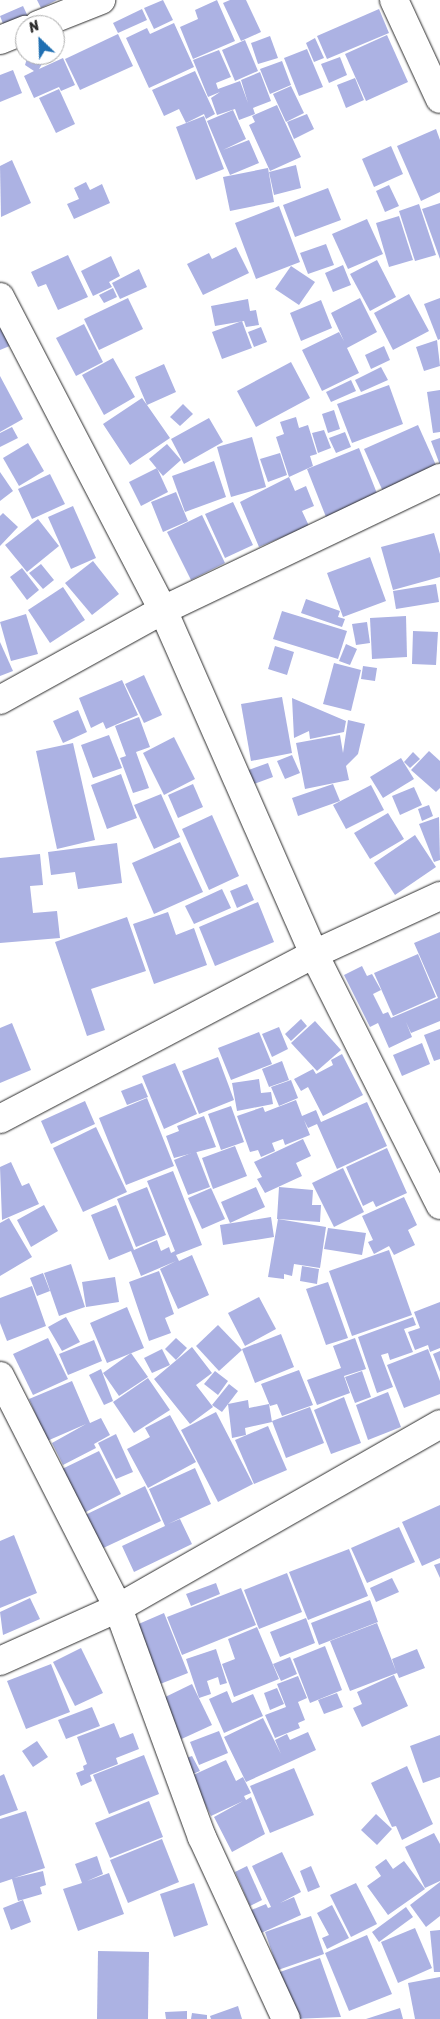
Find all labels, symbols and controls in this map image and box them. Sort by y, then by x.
text: N [25,13,44,40]
north arrow [15,15,65,65]

